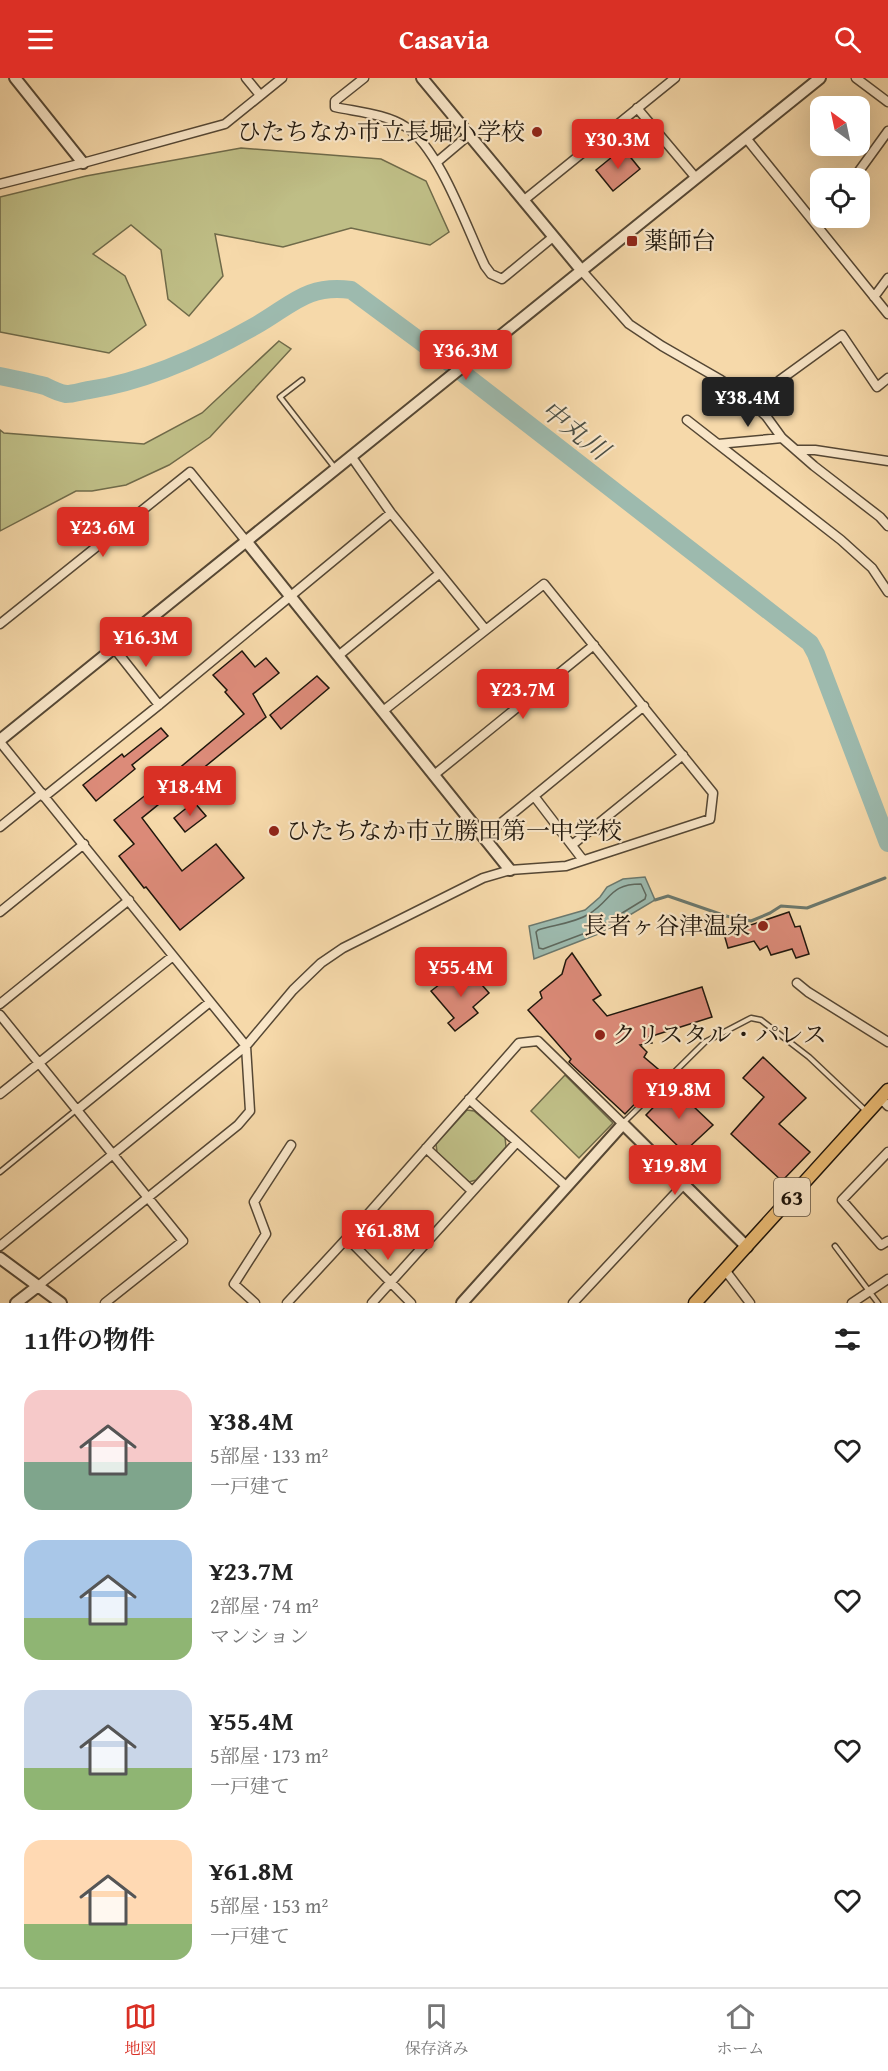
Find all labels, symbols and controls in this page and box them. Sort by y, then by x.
text: Casavia [399,19,489,59]
icon: menu [24,23,57,56]
icon: search [831,23,864,56]
north arrow [810,96,870,156]
map controls [810,96,870,228]
place label: ひたちなか市立長堀小学校 [237,114,525,149]
pin: ¥30.3M [569,119,667,170]
text: ¥30.3M [586,124,650,153]
marker: ひたちなか市立長堀小学校 [530,125,544,139]
button: locate [810,168,870,228]
place label: 薬師台 [644,223,716,258]
marker: 薬師台 [625,234,639,248]
pin: ¥36.3M [417,330,515,381]
text: ¥36.3M [434,335,498,364]
pin: ¥38.4M [699,377,797,428]
text: ¥38.4M [716,382,780,411]
water label: 中丸川 [533,390,620,471]
pin: ¥23.6M [54,507,152,558]
text: ¥23.6M [71,512,135,541]
pin: ¥16.3M [97,617,195,668]
text: ¥16.3M [114,622,178,651]
pin: ¥23.7M [474,669,572,720]
text: ¥23.7M [491,674,555,703]
pin: ¥18.4M [141,766,239,817]
text: ¥18.4M [158,771,222,800]
place label: ひたちなか市立勝田第一中学校 [286,813,622,848]
marker: ひたちなか市立勝田第一中学校 [267,824,281,838]
place label: 長者ヶ谷津温泉 [583,908,751,943]
marker: 長者ヶ谷津温泉 [756,919,770,933]
pin: ¥55.4M [412,947,510,998]
text: ¥55.4M [429,952,493,981]
place label: クリスタル・パレス [612,1017,827,1052]
marker: クリスタル・パレス [593,1028,607,1042]
pin: ¥19.8M [630,1069,728,1120]
text: ¥19.8M [647,1074,711,1103]
pin: ¥19.8M [626,1145,724,1196]
text: ¥19.8M [643,1150,707,1179]
road number: 63 [774,1178,810,1216]
pin: ¥61.8M [339,1210,437,1261]
text: ¥61.8M [356,1215,420,1244]
text: 11件の物件 [24,1320,155,1359]
icon: filters [831,1323,864,1356]
text: ¥38.4M [210,1401,294,1440]
icon: home [72,1414,144,1486]
icon: heart [831,1434,864,1467]
text: 5部屋 · 133 m² [210,1441,328,1470]
text: 一戸建て [210,1471,290,1500]
text: ¥23.7M [210,1551,294,1590]
icon: home [72,1564,144,1636]
icon: heart [831,1584,864,1617]
text: 2部屋 · 74 m² [210,1591,319,1620]
text: マンション [210,1621,309,1650]
text: ¥55.4M [210,1701,294,1740]
icon: home [72,1714,144,1786]
icon: heart [831,1734,864,1767]
text: 5部屋 · 173 m² [210,1741,328,1770]
text: 一戸建て [210,1771,290,1800]
text: ¥61.8M [210,1851,294,1890]
icon: home [72,1864,144,1936]
icon: heart [831,1884,864,1917]
text: 5部屋 · 153 m² [210,1891,328,1920]
text: 一戸建て [210,1921,290,1950]
tab: 地図 [124,2000,157,2060]
tab: 保存済み [404,2000,469,2060]
tab: ホーム [716,2000,764,2060]

